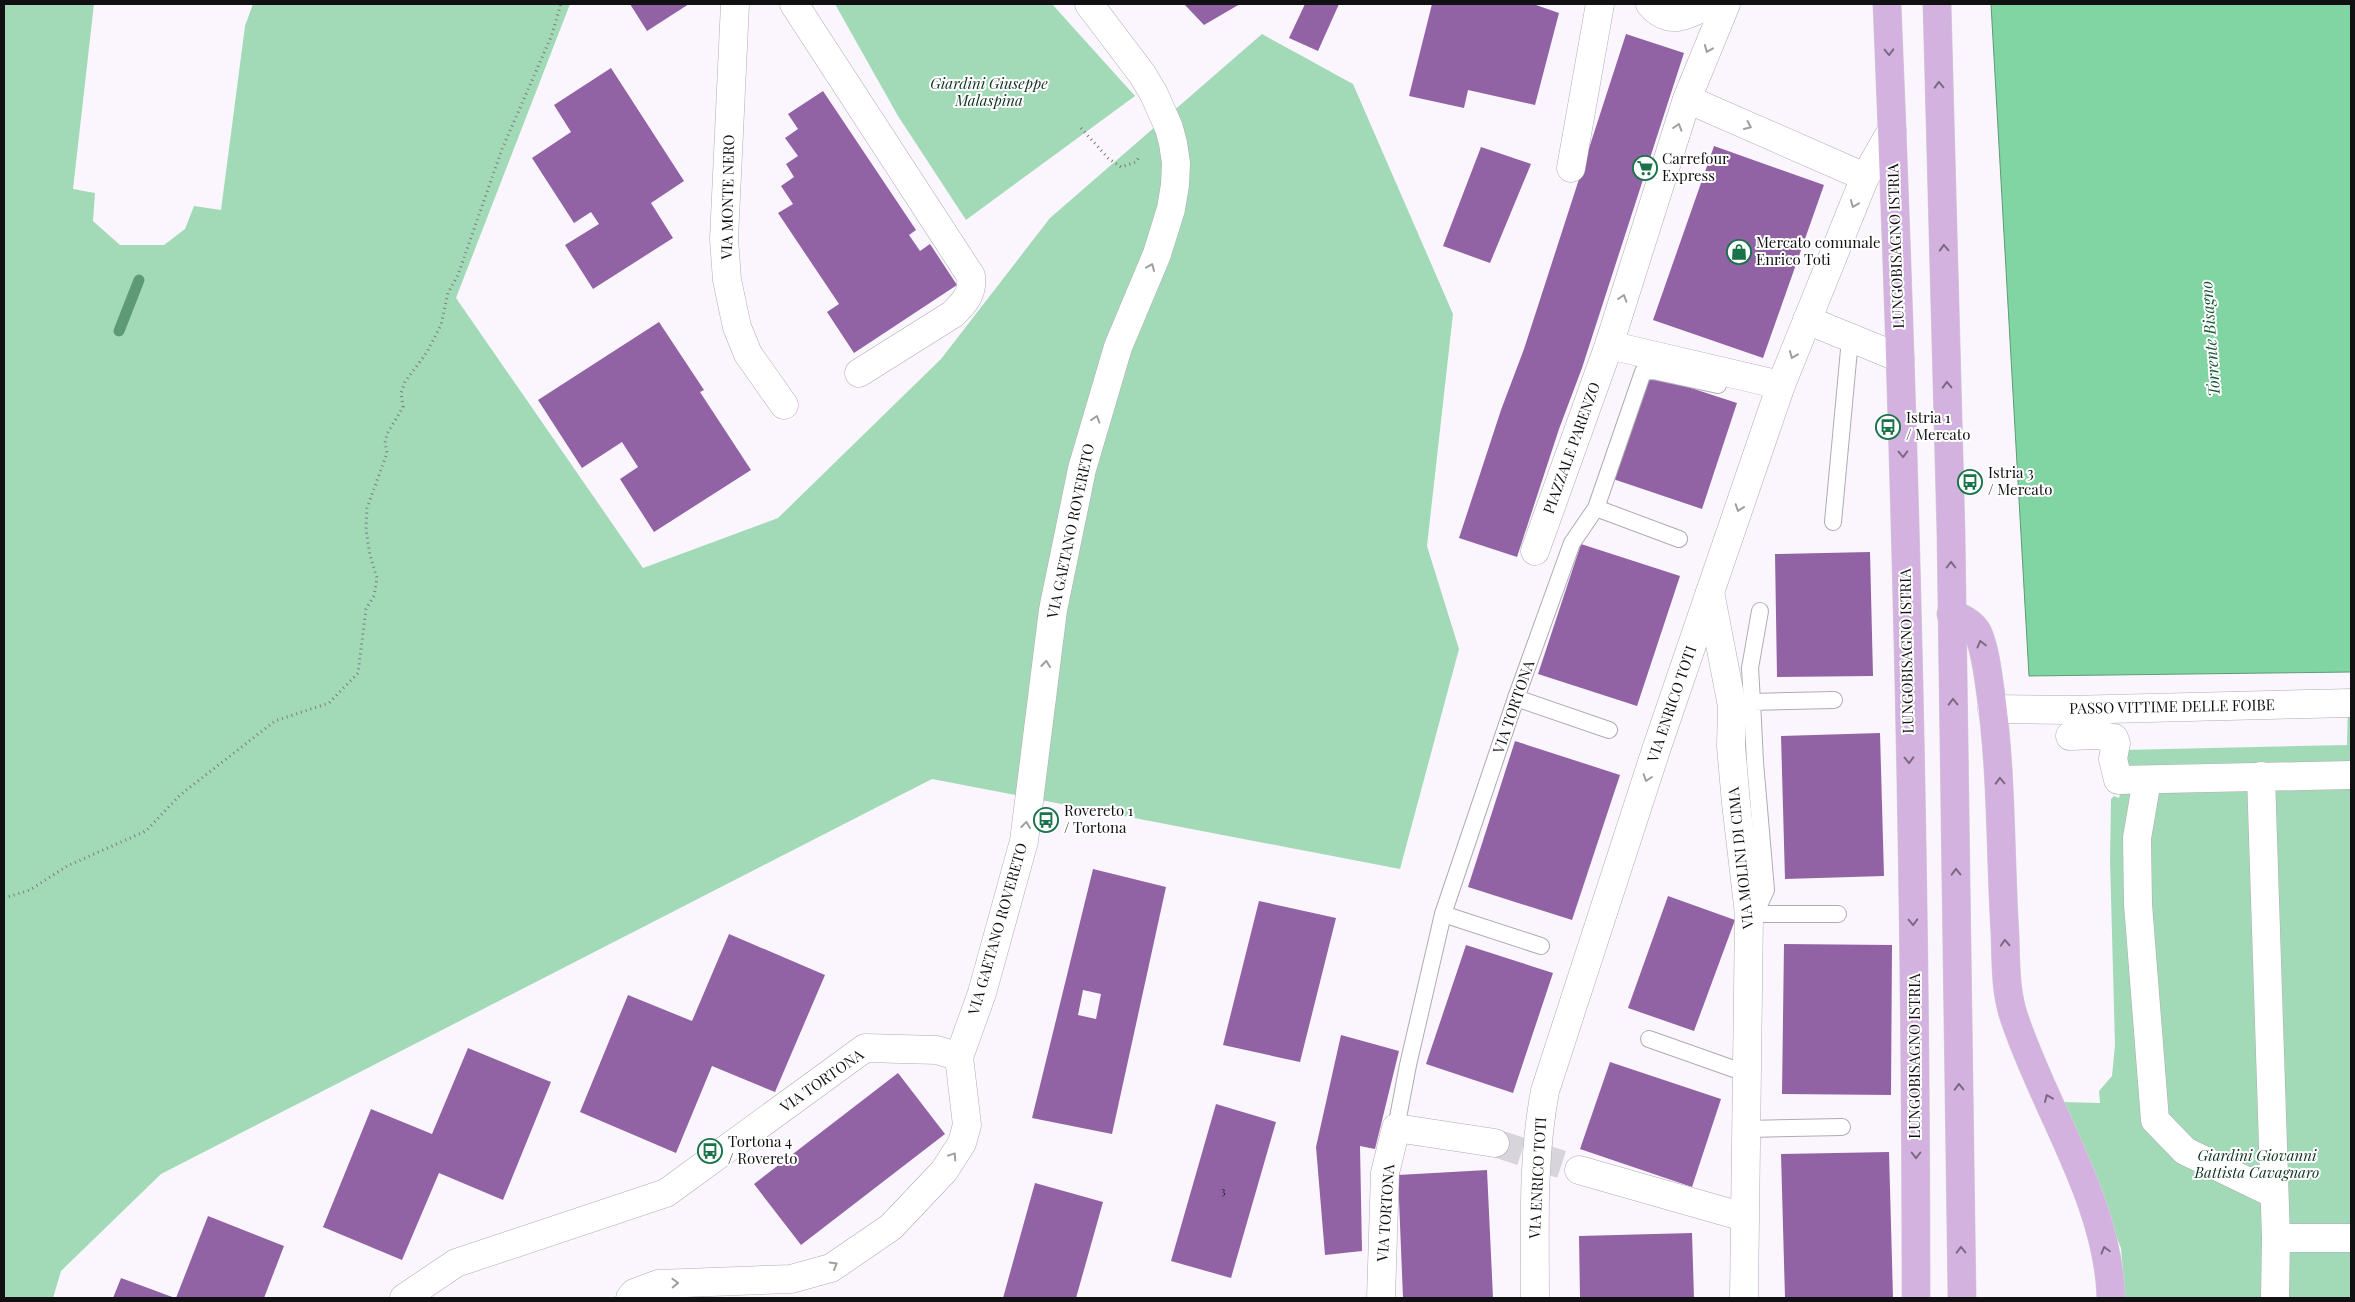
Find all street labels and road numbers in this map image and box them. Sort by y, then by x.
street label: VIA MONTE NERO [716,134,738,261]
street label: LUNGOBISAGNO ISTRIA [1882,163,1908,329]
street label: PIAZZALE PARENZO [1538,379,1604,516]
street label: VIA GAETANO ROVERETO [1042,442,1098,621]
street label: LUNGOBISAGNO ISTRIA [1895,568,1917,734]
street label: VIA ENRICO TOTI [1641,643,1700,765]
street label: VIA TORTONA [1487,657,1539,757]
street label: PASSO VITTIME DELLE FOIBE [2069,694,2275,718]
street label: VIA MOLINI DI CIMA [1723,786,1757,931]
street label: VIA GAETANO ROVERETO [963,840,1031,1018]
street label: LUNGOBISAGNO ISTRIA [1904,973,1924,1139]
street label: VIA TORTONA [775,1044,868,1117]
street label: VIA ENRICO TOTI [1524,1117,1550,1240]
street label: VIA TORTONA [1372,1163,1398,1263]

